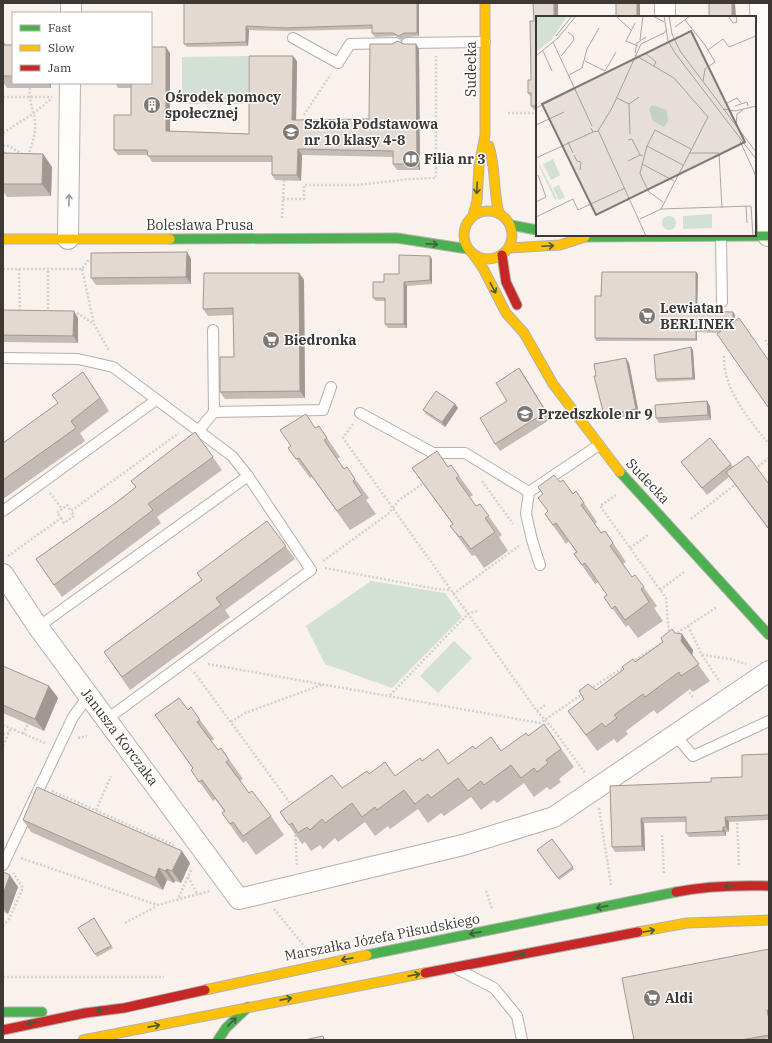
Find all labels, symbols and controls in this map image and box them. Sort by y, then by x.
legend [12,12,152,84]
inset map [536,16,756,236]
text: Fast [48,20,72,35]
text: Slow [48,40,75,55]
street label: Sudecka [462,41,480,97]
text: Jam [48,60,72,75]
place label: Ośrodek pomocy społecznej [165,88,281,122]
building icon: Ośrodek pomocy społecznej [142,95,162,115]
place label: Szkoła Podstawowa nr 10 klasy 4-8 [304,115,438,149]
school or university icon: Szkoła Podstawowa nr 10 klasy 4-8 [281,122,301,142]
library icon: Filia nr 3 [401,149,421,169]
place label: Filia nr 3 [424,150,486,168]
one-way arrow [474,181,481,194]
one-way arrow [65,194,73,207]
street label: Bolesława Prusa [146,216,254,234]
one-way arrow [425,241,438,248]
one-way arrow [541,242,554,250]
one-way arrow [490,281,497,293]
place label: Lewiatan BERLINEK [660,299,735,333]
supermarket icon: Lewiatan BERLINEK [637,306,657,326]
supermarket icon: Biedronka [261,330,281,350]
place label: Biedronka [284,331,356,349]
school or university icon: Przedszkole nr 9 [515,404,535,424]
place label: Przedszkole nr 9 [538,405,653,423]
street label: Sudecka [622,454,674,508]
street label: Janusza Korczaka [77,685,163,790]
one-way arrow [724,883,737,890]
one-way arrow [596,903,609,911]
street label: Marszałka Józefa Piłsudskiego [283,909,481,965]
one-way arrow [642,926,655,934]
one-way arrow [469,929,482,937]
one-way arrow [513,951,526,959]
one-way arrow [341,955,354,963]
one-way arrow [407,971,420,979]
supermarket icon: Aldi [642,988,662,1008]
place label: Aldi [665,989,693,1007]
one-way arrow [279,995,292,1003]
one-way arrow [96,1006,109,1014]
one-way arrow [226,1018,236,1027]
one-way arrow [27,1020,40,1028]
one-way arrow [148,1021,161,1029]

